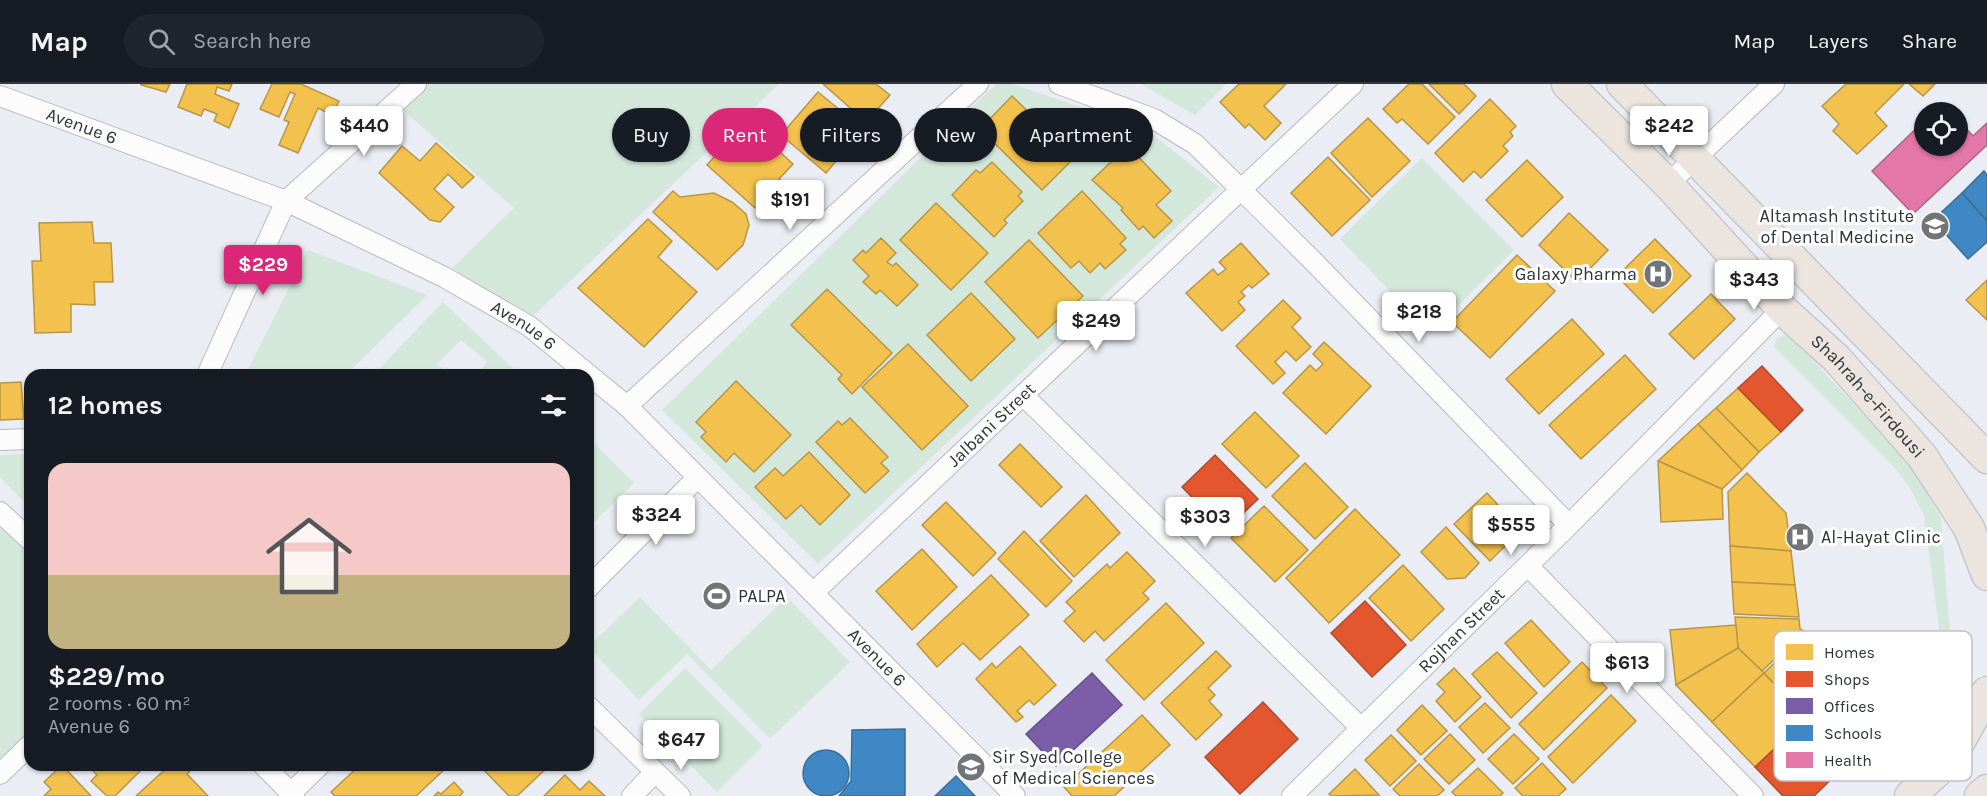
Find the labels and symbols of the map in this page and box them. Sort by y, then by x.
street label: Avenue 6 [43,103,120,149]
pin: $440 [328,106,400,157]
pin: $242 [1633,106,1705,157]
pin: $191 [754,180,826,231]
place label: Altamash Institute of Dental Medicine [1759,205,1914,248]
school or university icon: Altamash Institute of Dental Medicine [1919,210,1951,242]
pin: $229 [227,245,299,296]
hospital icon: Galaxy Pharma [1642,258,1674,290]
pin: $343 [1718,260,1790,311]
place label: Galaxy Pharma [1515,263,1637,285]
pin: $218 [1383,292,1455,343]
street label: Avenue 6 [487,295,561,355]
pin: $249 [1060,301,1132,352]
street label: Shahrah-e-Firdousi [1806,330,1930,463]
street label: Jalbani Street [943,378,1040,471]
pin: $324 [620,495,692,546]
pin: $303 [1169,497,1241,548]
pin: $555 [1475,505,1547,556]
hospital icon: Al-Hayat Clinic [1784,521,1816,553]
place label: Al-Hayat Clinic [1821,526,1941,548]
sports icon: PALPA [701,580,733,612]
street label: Rojhan Street [1414,583,1509,677]
place label: PALPA [738,585,786,607]
street label: Avenue 6 [843,623,911,691]
legend [1774,631,1972,781]
pin: $613 [1591,643,1663,694]
text: Homes [1824,643,1875,662]
text: Shops [1824,670,1870,689]
text: Offices [1824,697,1875,716]
pin: $647 [645,720,717,771]
text: Schools [1824,724,1882,743]
place label: Sir Syed College of Medical Sciences [992,746,1155,789]
school or university icon: Sir Syed College of Medical Sciences [955,751,987,783]
text: Health [1824,751,1872,770]

